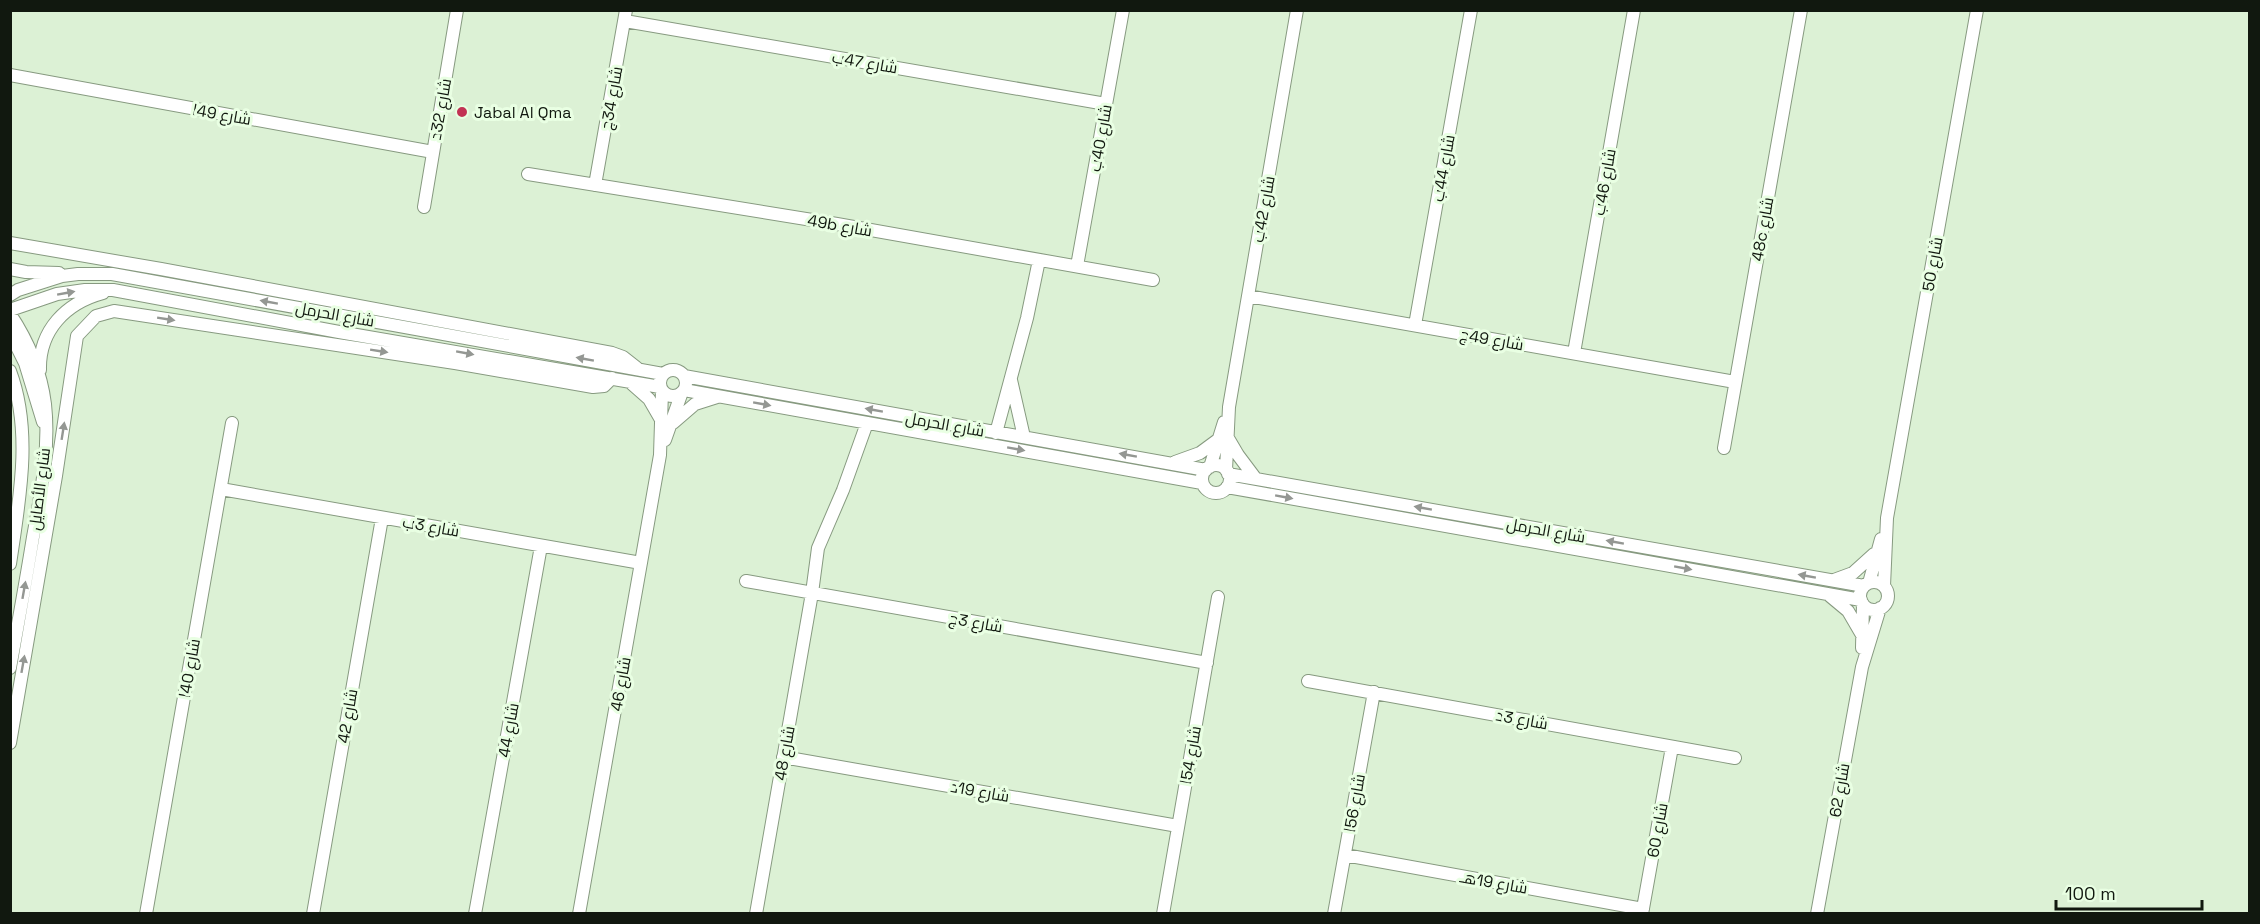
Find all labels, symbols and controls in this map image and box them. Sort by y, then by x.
street label: شارع 47ب [830,46,899,80]
street label: شارع 34ج [596,65,628,132]
street label: شارع 32د [425,77,457,142]
street label: شارع 49ا [191,99,253,131]
place label: Jabal Al Qma [474,102,571,123]
street label: شارع 40ب [1084,103,1118,174]
marker: Jabal Al Qma [455,105,469,119]
street label: شارع 44ب [1427,133,1461,203]
street label: شارع 46ب [1588,147,1622,217]
street label: شارع 42ب [1247,174,1281,244]
street label: 48c شارع [1747,195,1779,263]
street label: 49b شارع [806,209,874,242]
street label: شارع 50 [1917,235,1949,293]
one-way arrow [56,288,75,297]
one-way arrow [260,297,279,306]
street label: شارع الحرمل [294,297,376,333]
one-way arrow [156,314,175,323]
street label: شارع 49ج [1458,324,1525,356]
one-way arrow [370,347,389,356]
one-way arrow [455,349,474,358]
one-way arrow [575,355,594,364]
one-way arrow [753,400,772,409]
one-way arrow [864,406,883,415]
street label: شارع الحرمل [904,407,986,443]
one-way arrow [59,421,68,440]
one-way arrow [1007,445,1026,454]
street label: شارع الأصايل [24,447,56,532]
one-way arrow [1118,451,1137,460]
one-way arrow [1275,493,1294,502]
one-way arrow [1413,503,1432,512]
street label: شارع 3ب [401,511,461,543]
street label: شارع الحرمل [1505,513,1587,549]
one-way arrow [1605,537,1624,546]
one-way arrow [1674,564,1693,573]
one-way arrow [1797,571,1816,580]
one-way arrow [20,580,29,599]
street label: شارع 3ج [947,607,1004,639]
street label: شارع 40ا [174,637,206,699]
one-way arrow [19,655,28,674]
street label: شارع 46 [605,655,637,713]
street label: شارع 42 [332,687,364,745]
street label: شارع 44 [493,701,525,759]
street label: شارع 3د [1494,705,1550,735]
street label: شارع 48 [769,724,801,782]
street label: شارع 54ا [1175,724,1207,786]
street label: شارع 62 [1824,761,1856,819]
street label: شارع 56ا [1339,772,1371,834]
street label: شارع 19د [949,776,1011,808]
street label: شارع 60 [1642,801,1674,859]
street label: شارع 19هـ [1457,866,1529,900]
scale bar [2056,873,2202,911]
text: 100 m [2065,882,2116,905]

